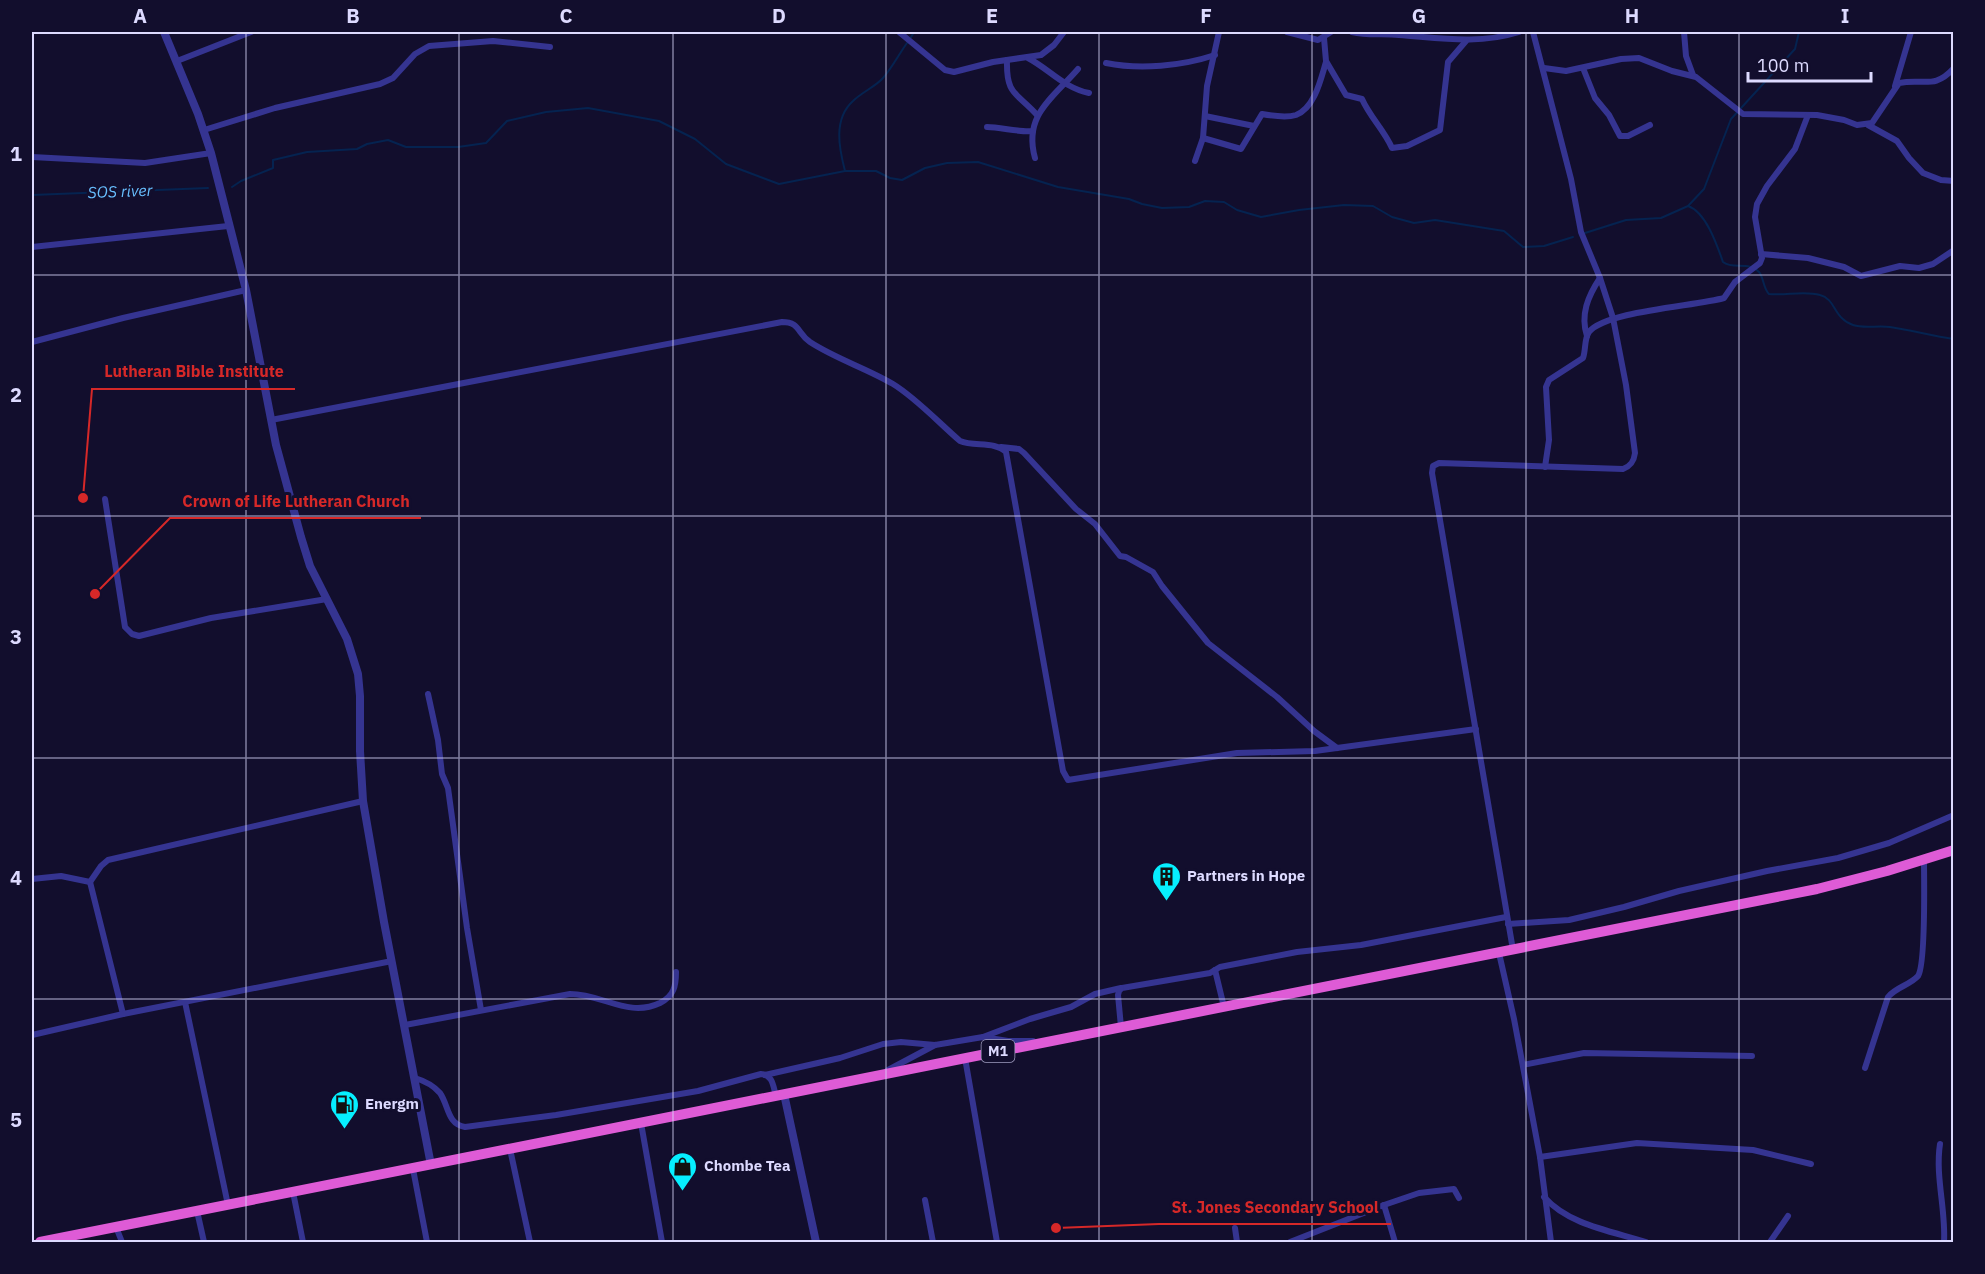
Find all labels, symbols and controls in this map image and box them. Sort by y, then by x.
text: A [133,2,147,29]
text: B [346,2,360,29]
text: C [559,2,573,29]
text: D [772,2,786,29]
text: E [986,2,998,29]
text: F [1200,2,1212,29]
text: G [1412,2,1426,29]
text: H [1625,2,1639,29]
text: I [1841,2,1849,29]
scale bar [1748,45,1871,83]
text: 100 m [1757,54,1809,77]
text: 1 [10,140,22,167]
water label: SOS river [87,180,154,202]
callout: Lutheran Bible Institute [92,355,295,389]
text: Lutheran Bible Institute [104,361,284,381]
text: 2 [10,381,22,408]
callout: Crown of Life Lutheran Church [170,484,421,518]
text: Crown of Life Lutheran Church [182,491,410,511]
text: 3 [10,623,22,650]
building icon: Partners in Hope [1150,860,1182,902]
text: 4 [10,864,22,891]
place label: Partners in Hope [1187,866,1305,885]
road number: M1 [982,1040,1014,1062]
fuel station icon: Energm [328,1088,360,1130]
place label: Energm [365,1094,419,1113]
text: 5 [10,1106,22,1133]
shop icon: Chombe Tea [667,1150,699,1192]
place label: Chombe Tea [704,1156,791,1175]
callout: St. Jones Secondary School [1159,1190,1391,1224]
text: St. Jones Secondary School [1171,1197,1379,1217]

